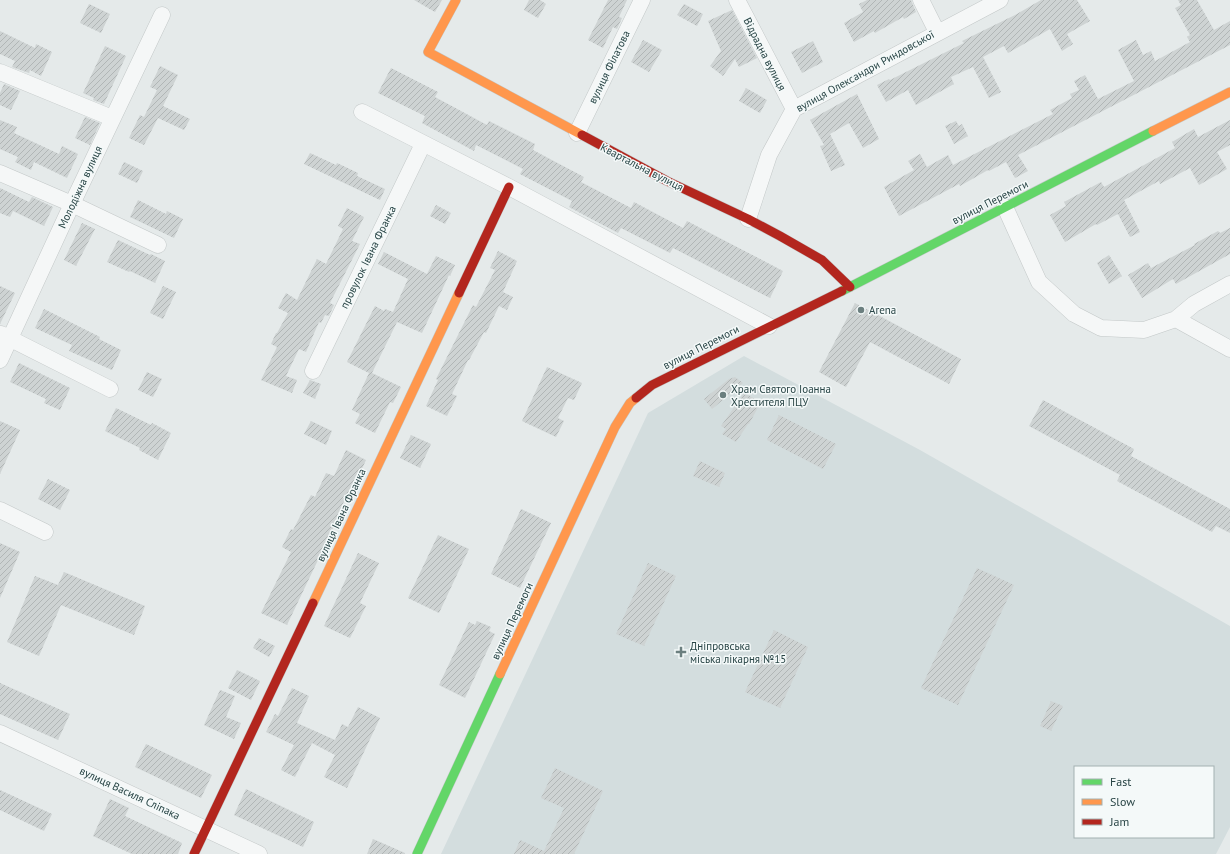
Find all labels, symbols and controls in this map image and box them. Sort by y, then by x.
street label: Відрадна вулиця [741,15,789,93]
street label: вулиця Олександри Риндовської [793,27,937,115]
street label: вулиця Філатова [585,28,633,106]
street label: Квартальна вулиця [598,140,686,194]
street label: Молодіжна вулиця [55,143,105,231]
street label: вулиця Перемоги [950,177,1030,227]
street label: провулок Івана Франка [337,203,399,311]
place label: Arena [869,303,896,317]
marker: Arena [856,305,866,315]
street label: вулиця Перемоги [661,322,741,372]
place label: Храм Святого Іоанна Хрестителя ПЦУ [731,382,831,409]
marker: Храм Святого Іоанна Хрестителя ПЦУ [718,390,728,400]
street label: вулиця Івана Франка [313,466,369,564]
street label: вулиця Перемоги [488,580,536,662]
place label: Дніпровська міська лікарня №15 [690,639,786,666]
marker: Дніпровська міська лікарня №15 [675,646,687,658]
street label: вулиця Василя Сліпака [78,764,182,822]
legend [1074,766,1214,838]
text: Fast [1110,774,1131,789]
text: Slow [1110,794,1135,809]
text: Jam [1109,814,1129,829]

